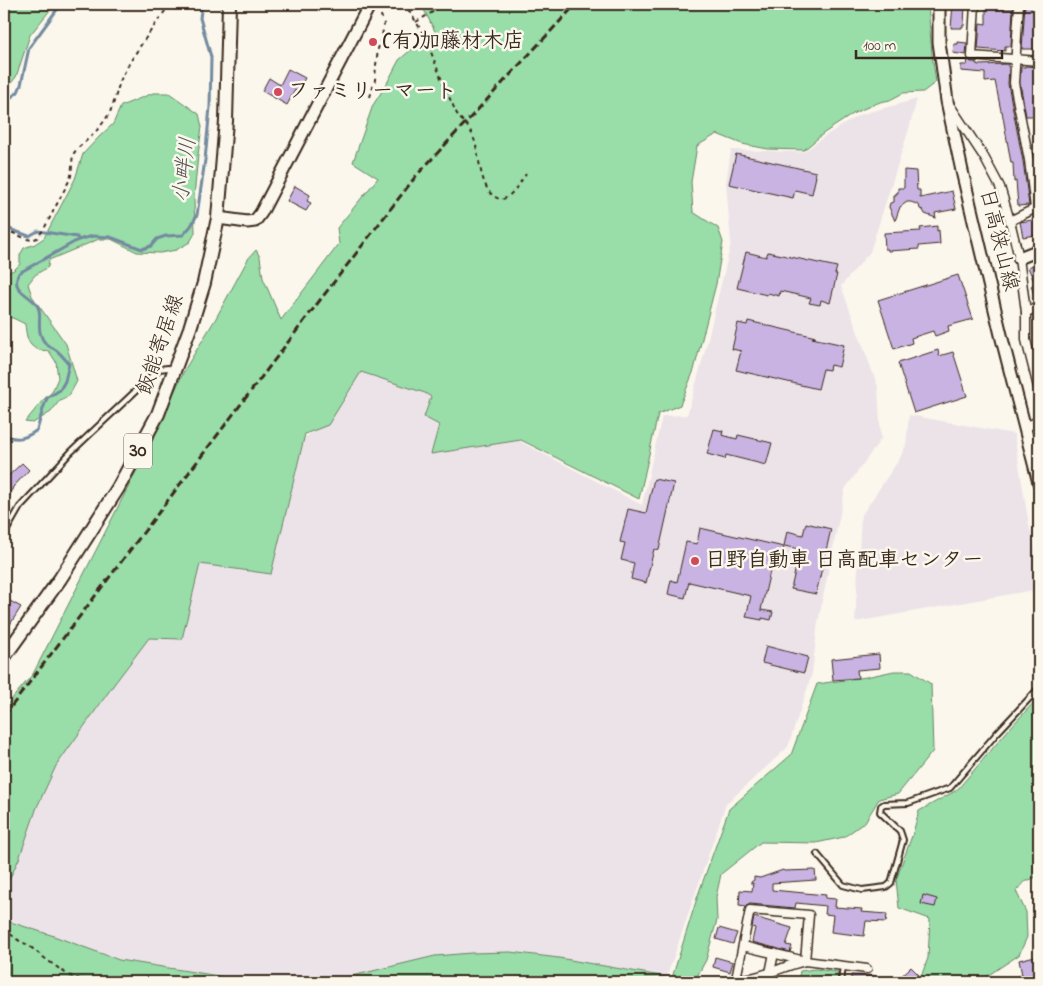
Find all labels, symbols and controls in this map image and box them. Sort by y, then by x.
place label: (有)加藤材木店 [383,27,524,57]
scale bar [856,28,1002,60]
text: 100 m [863,35,896,57]
marker: (有)加藤材木店 [367,36,379,48]
place label: ファミリーマート [288,77,457,107]
marker: ファミリーマート [272,86,284,98]
water label: 小畔川 [166,135,206,205]
street label: 日高狭山線 [971,185,1025,295]
street label: 飯能寄居線 [130,290,192,400]
road number: 30 [124,434,152,468]
place label: 日野自動車 日高配車センター [705,546,983,576]
marker: 日野自動車 日高配車センター [689,555,701,567]

